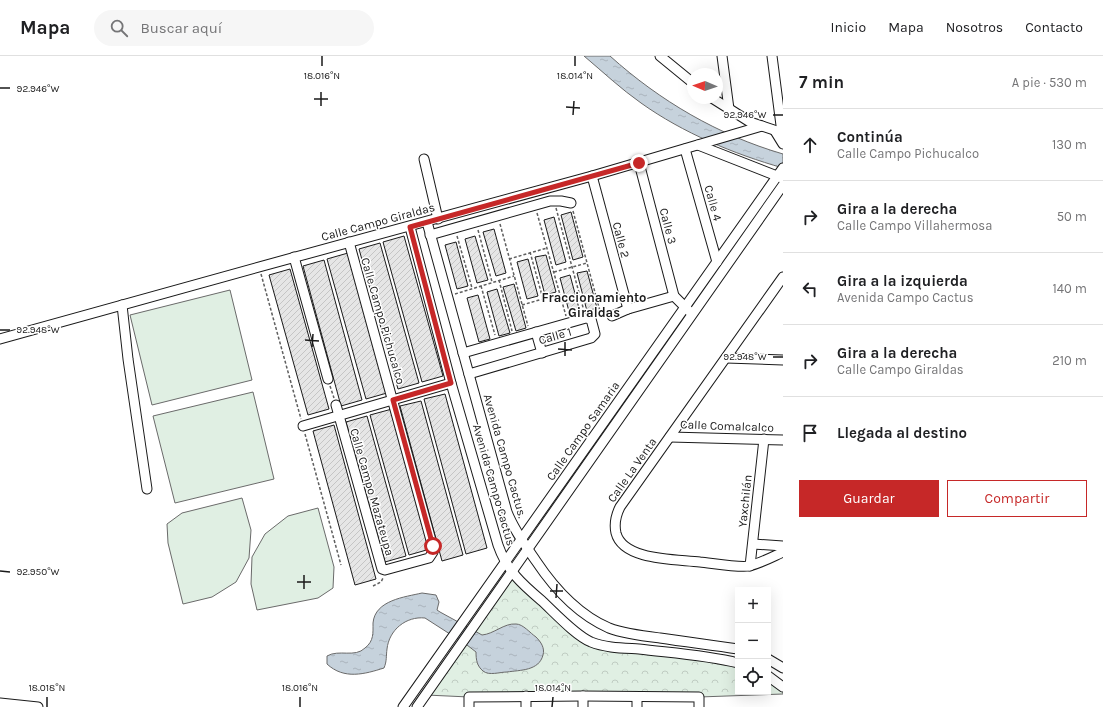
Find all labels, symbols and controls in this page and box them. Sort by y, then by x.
search box [94,10,374,46]
text: Mapa [20,17,70,39]
icon: search [108,17,130,39]
text: Buscar aquí [140,19,222,37]
text: Inicio [831,19,866,36]
text: Mapa [888,19,924,36]
text: Nosotros [946,19,1003,36]
text: Contacto [1025,19,1083,36]
north arrow [687,68,723,104]
text: 18.016°N [304,70,340,82]
text: 18.014°N [557,70,593,82]
text: 7 min [799,72,844,92]
text: A pie · 530 m [1012,75,1087,90]
text: 92.946°W [17,83,59,95]
text: 92.946°W [724,109,766,121]
text: Continúa [837,128,903,146]
icon: ahead [799,134,821,156]
text: 130 m [1052,137,1087,152]
text: Calle Campo Pichucalco [837,146,979,161]
route end [630,154,648,172]
street label: Calle 4 [701,184,725,223]
street label: Calle Campo Giraldas [320,200,436,244]
text: Gira a la derecha [837,200,957,218]
street label: Calle 3 [656,206,680,246]
icon: right [799,206,821,228]
text: 50 m [1057,209,1087,224]
text: Calle Campo Villahermosa [837,218,992,233]
street label: Calle 2 [609,220,633,260]
street label: Calle Campo Pichucalco [358,256,408,386]
text: Gira a la izquierda [837,272,968,290]
icon: left [799,278,821,300]
text: 140 m [1052,281,1087,296]
district label: Fraccionamiento Giraldas [542,290,646,320]
text: Avenida Campo Cactus [837,290,974,305]
text: 92.948°W [16,324,60,336]
street label: Calle 1 [537,325,573,347]
text: Gira a la derecha [837,344,957,362]
icon: right [799,350,821,372]
text: 92.948°W [723,351,767,363]
text: 210 m [1052,353,1087,368]
text: Calle Campo Giraldas [837,362,964,377]
street label: Calle Campo Samaria [544,379,622,483]
street label: Avenida Campo Cactus. [480,392,530,520]
street label: Calle Comalcalco [680,417,774,435]
street label: Avenida Campo Cactus [470,422,518,548]
icon: arrive [799,422,821,444]
text: Llegada al destino [837,424,967,442]
street label: Calle Campo Mazateupa [347,427,397,557]
street label: Calle La Venta [605,435,659,505]
street label: Yaxchilán [735,474,755,528]
button: Guardar [799,480,939,517]
button: Compartir [947,480,1087,517]
route start [424,537,442,555]
text: 92.950°W [16,566,60,578]
map controls [735,587,771,695]
button: + [735,587,771,623]
button: − [735,623,771,659]
button: locate [735,659,771,695]
text: 18.018°N [29,682,65,694]
text: 18.016°N [282,682,318,694]
text: 18.014°N [535,682,571,694]

